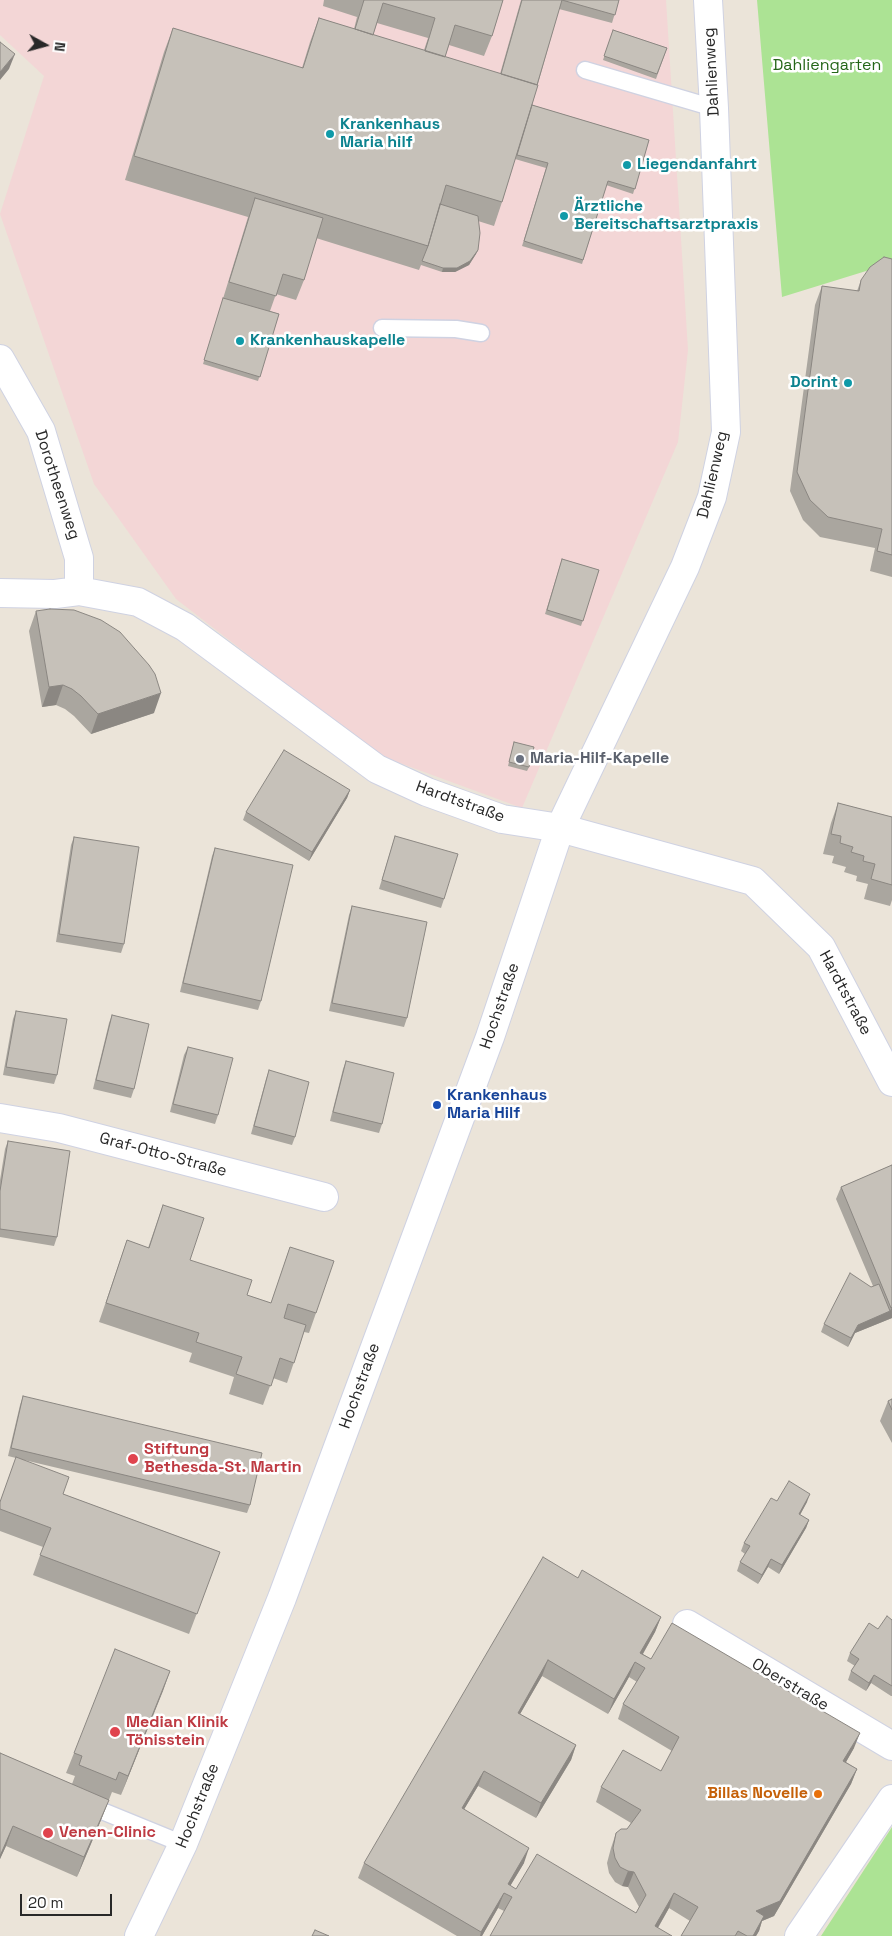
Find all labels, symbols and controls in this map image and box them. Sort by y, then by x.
north arrow [20,20,70,70]
street label: Dahlienweg [700,27,724,117]
text: N [50,41,69,53]
park label: Dahliengarten [773,56,881,76]
place label: Krankenhaus Maria hilf [340,115,440,153]
marker: Krankenhaus Maria hilf [324,128,336,140]
place label: Liegendanfahrt [637,155,757,175]
marker: Liegendanfahrt [621,159,633,171]
place label: Ärztliche Bereitschaftsarztpraxis [574,197,758,235]
marker: Ärztliche Bereitschaftsarztpraxis [558,210,570,222]
place label: Krankenhauskapelle [250,331,405,351]
marker: Krankenhauskapelle [234,335,246,347]
place label: Dorint [790,373,838,393]
marker: Dorint [842,377,854,389]
street label: Dorotheenweg [30,428,84,542]
street label: Dahlienweg [694,429,732,521]
place label: Maria-Hilf-Kapelle [530,749,669,769]
marker: Maria-Hilf-Kapelle [514,753,526,765]
street label: Hardtstraße [413,777,507,827]
street label: Hardtstraße [815,947,875,1039]
street label: Hochstraße [476,960,524,1052]
place label: Krankenhaus Maria Hilf [447,1086,547,1124]
marker: Krankenhaus Maria Hilf [431,1099,443,1111]
street label: Graf-Otto-Straße [97,1129,229,1181]
street label: Hochstraße [336,1341,384,1431]
place label: Stiftung Bethesda-St. Martin [144,1440,302,1478]
marker: Stiftung Bethesda-St. Martin [126,1452,140,1466]
street label: Oberstraße [748,1655,832,1715]
place label: Median Klinik Tönisstein [126,1713,229,1751]
marker: Median Klinik Tönisstein [108,1725,122,1739]
street label: Hochstraße [172,1761,224,1851]
place label: Billas Novelle [707,1784,808,1804]
marker: Billas Novelle [812,1788,824,1800]
place label: Venen-Clinic [59,1823,156,1843]
marker: Venen-Clinic [41,1826,55,1840]
scale bar [22,1884,115,1916]
text: 20 m [28,1893,63,1912]

